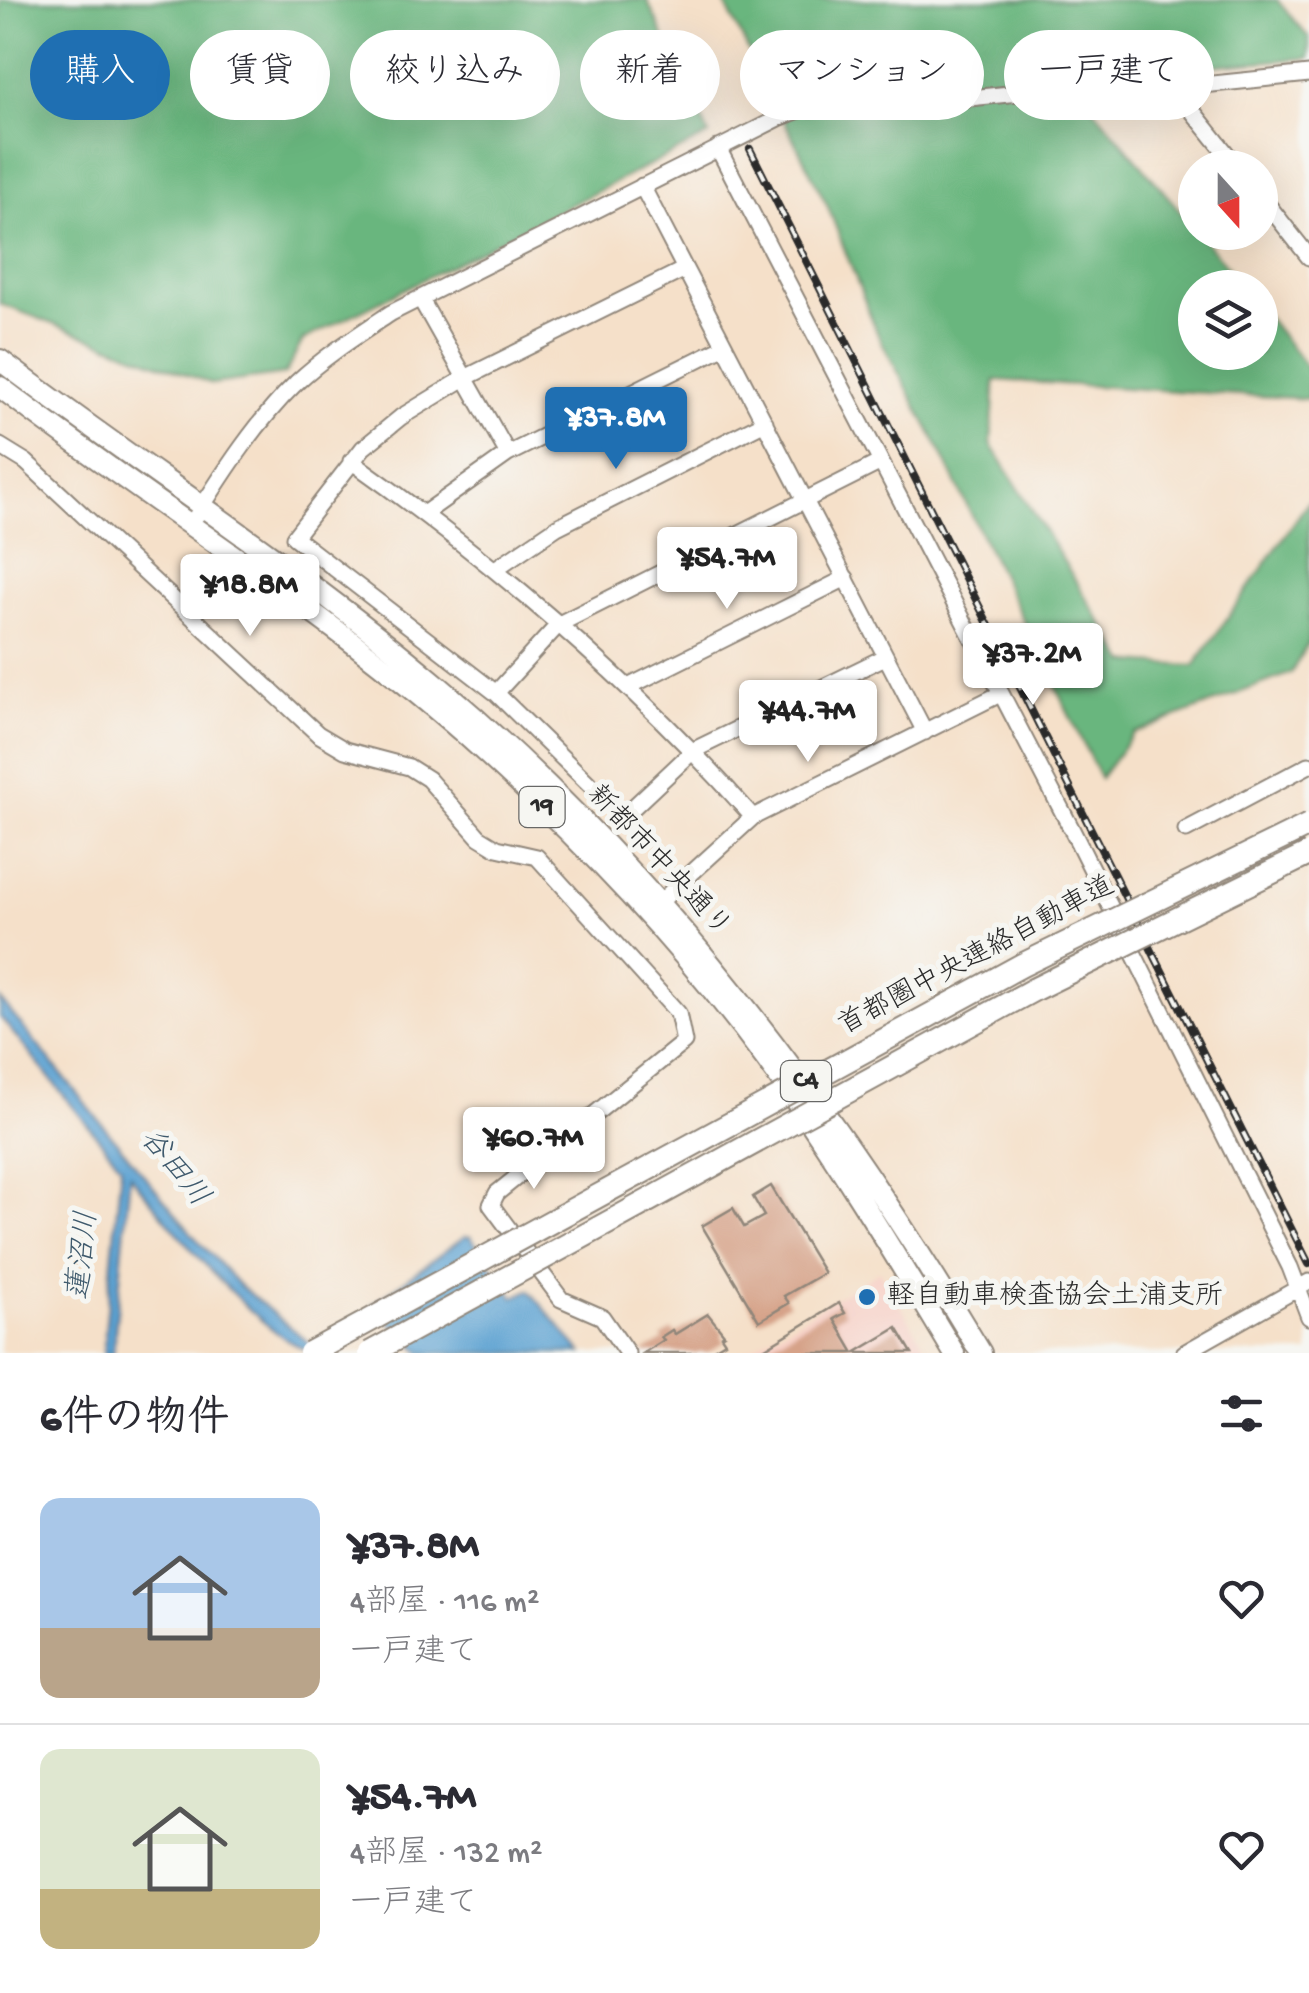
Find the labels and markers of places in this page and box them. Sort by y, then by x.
pin: ¥37.8M [535,387,697,472]
pin: ¥54.7M [646,527,808,612]
pin: ¥18.8M [169,554,331,639]
pin: ¥37.2M [952,623,1114,708]
pin: ¥44.7M [727,680,889,765]
pin: ¥60.7M [453,1107,615,1192]
place label: 軽自動車検査協会土浦支所 [887,1280,1223,1314]
marker: 軽自動車検査協会土浦支所 [856,1286,878,1308]

